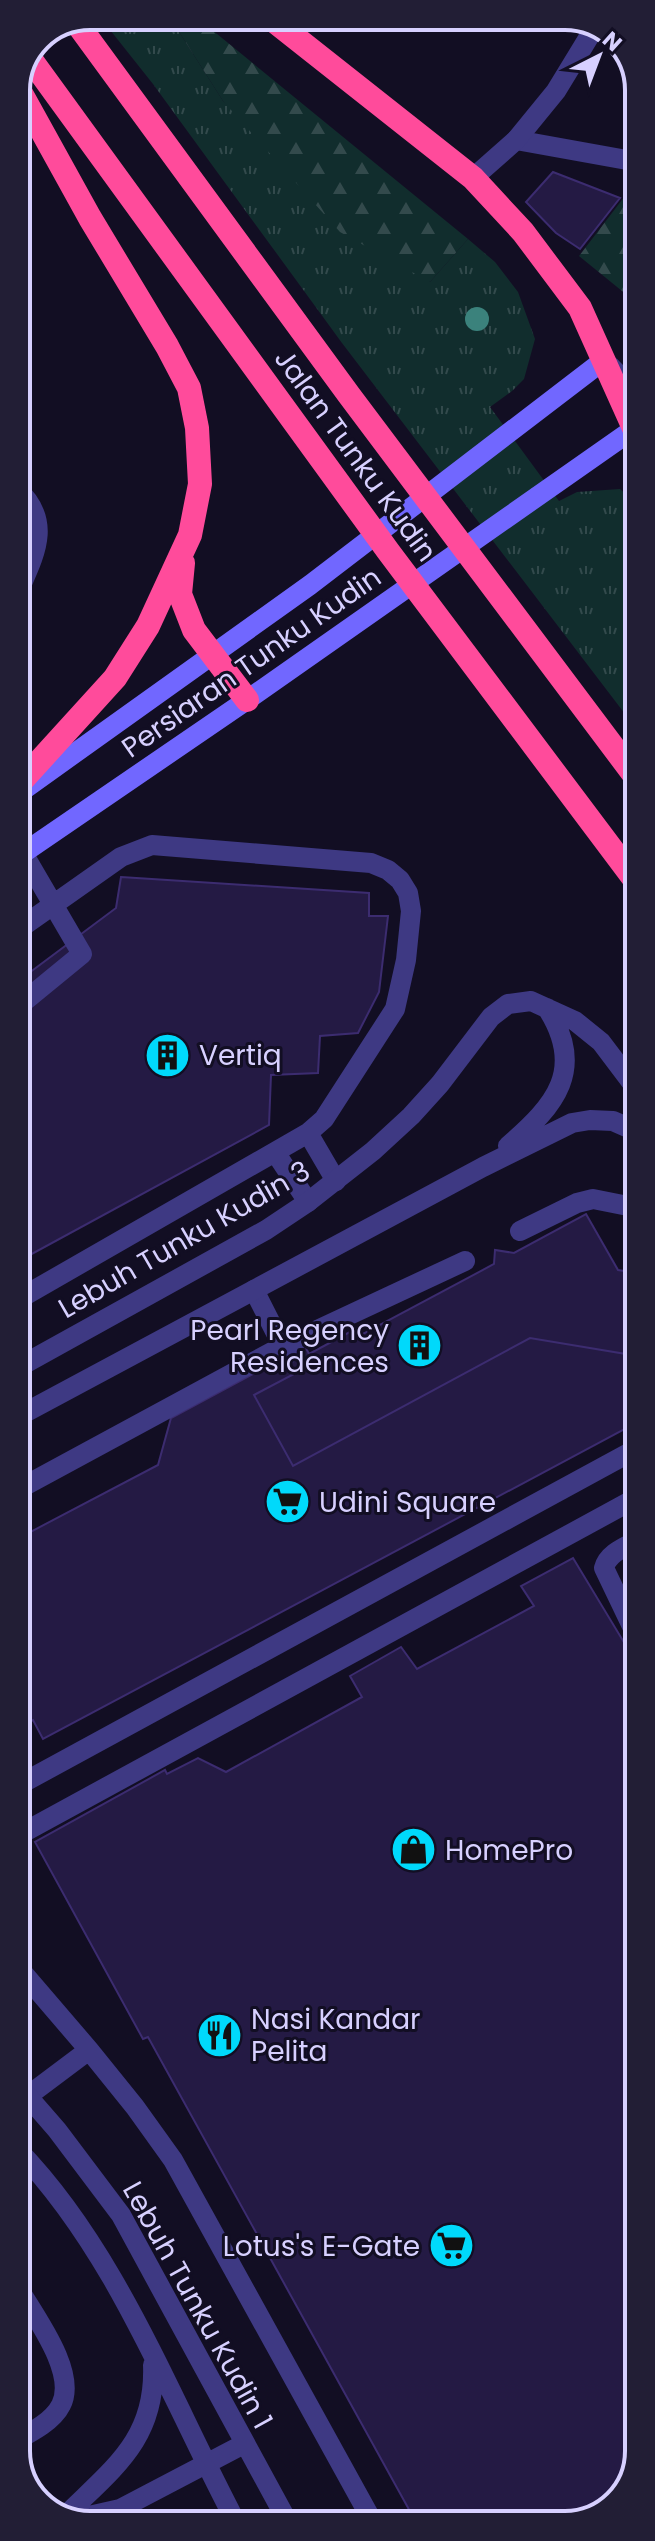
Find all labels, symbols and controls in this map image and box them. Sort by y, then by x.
north arrow [559,16,639,96]
text: N [596,24,629,59]
street label: Jalan Tunku Kudin [265,341,446,570]
street label: Persiaran Tunku Kudin [114,558,389,767]
building icon: Vertiq [144,1031,192,1079]
place label: Vertiq [199,1036,282,1075]
street label: Lebuh Tunku Kudin 3 [51,1151,317,1328]
place label: Pearl Regency Residences [190,1311,389,1382]
building icon: Pearl Regency Residences [396,1322,444,1370]
supermarket icon: Udini Square [264,1478,312,1526]
place label: Udini Square [319,1483,496,1522]
shop icon: HomePro [390,1826,438,1874]
place label: HomePro [445,1831,573,1870]
place label: Nasi Kandar Pelita [251,2000,421,2071]
restaurant icon: Nasi Kandar Pelita [196,2011,244,2059]
street label: Lebuh Tunku Kudin 1 [113,2174,282,2436]
supermarket icon: Lotus's E-Gate [427,2222,475,2270]
place label: Lotus's E-Gate [223,2227,420,2266]

